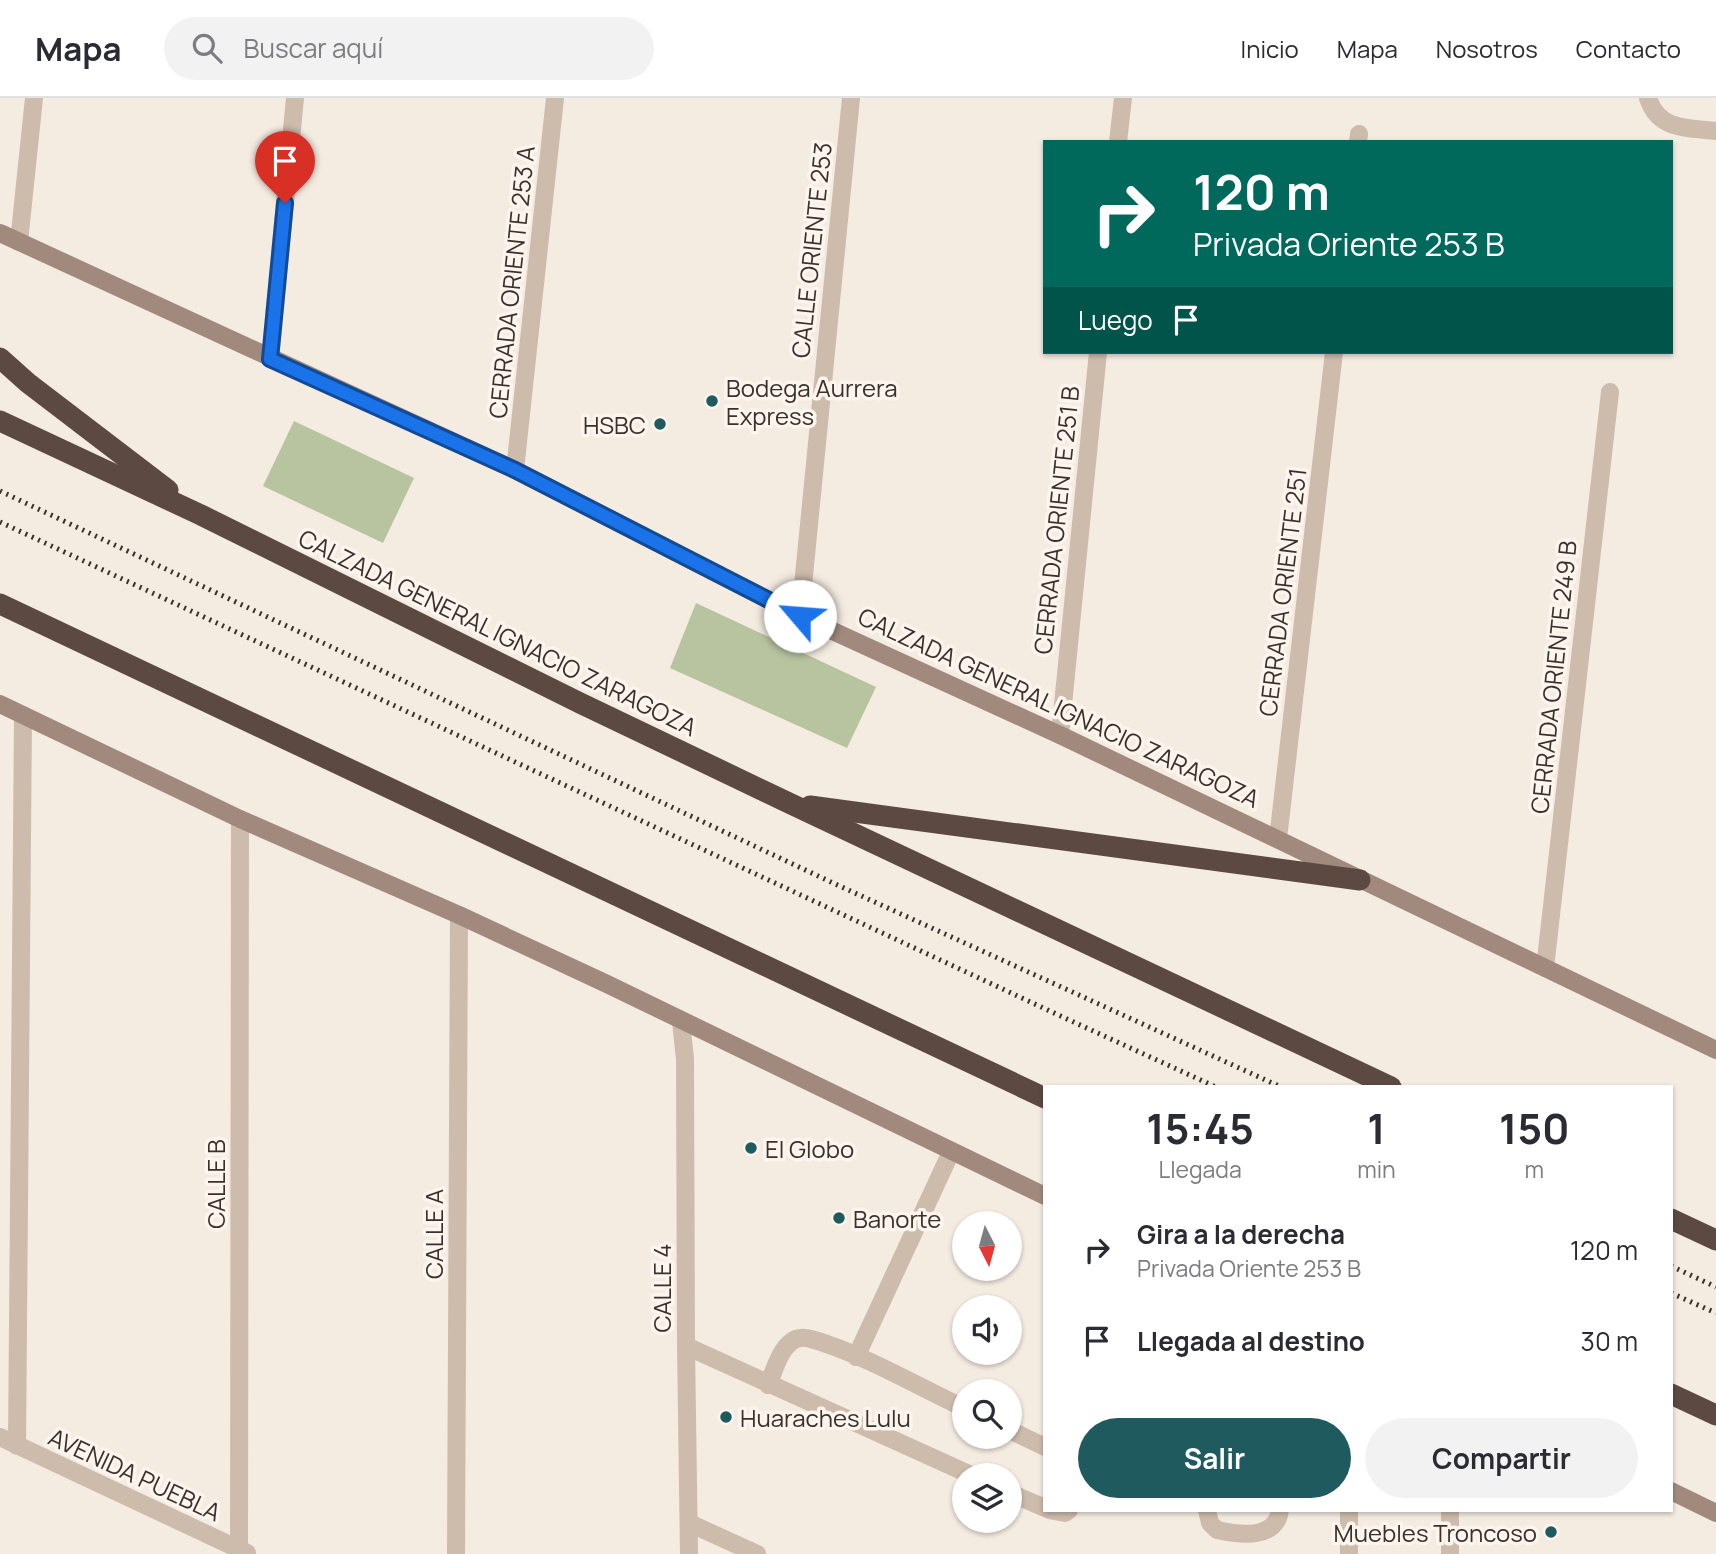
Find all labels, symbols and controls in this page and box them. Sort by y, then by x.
search box [164,17,654,80]
text: Mapa [35,26,122,71]
icon: search [188,29,226,67]
text: Buscar aquí [244,30,383,66]
text: Inicio [1241,32,1299,65]
text: Mapa [1337,32,1398,65]
text: Nosotros [1436,32,1538,65]
text: Contacto [1576,32,1681,65]
pin [255,131,315,203]
street label: CALLE ORIENTE 253 [783,141,839,359]
icon: arrive [266,142,304,180]
street label: CERRADA ORIENTE 253 A [480,144,542,420]
text: 120 m [1193,158,1330,225]
icon: right [1078,168,1169,259]
text: Privada Oriente 253 B [1193,222,1505,266]
icon: arrive [1167,301,1205,339]
text: Luego [1078,302,1153,338]
place label: Bodega Aurrera Express [726,371,898,432]
street label: CERRADA ORIENTE 251 B [1026,384,1086,656]
marker: Bodega Aurrera Express [704,393,720,409]
place label: HSBC [583,408,646,441]
marker: HSBC [652,416,668,432]
street label: CERRADA ORIENTE 251 [1250,466,1314,718]
street label: CALZADA GENERAL IGNACIO ZARAGOZA [293,521,703,743]
street label: CERRADA ORIENTE 249 B [1522,539,1584,815]
position arrow [763,579,837,653]
street label: CALZADA GENERAL IGNACIO ZARAGOZA [853,599,1265,815]
text: 15:45 [1146,1099,1254,1157]
text: 1 [1367,1099,1386,1157]
text: 150 [1499,1099,1570,1157]
place label: El Globo [765,1132,854,1165]
street label: CALLE B [199,1139,232,1229]
marker: El Globo [743,1140,759,1156]
text: Llegada [1158,1153,1242,1185]
text: min [1357,1153,1396,1185]
text: m [1525,1153,1544,1185]
street label: CALLE A [417,1189,450,1279]
place label: Banorte [853,1202,941,1235]
marker: Banorte [831,1210,847,1226]
north arrow [952,1211,1022,1281]
map controls [952,1211,1022,1533]
text: Gira a la derecha [1137,1216,1345,1252]
icon: right [1078,1231,1116,1269]
text: 120 m [1570,1232,1638,1268]
street label: CALLE 4 [645,1243,678,1333]
text: Privada Oriente 253 B [1137,1252,1361,1284]
button: sound [952,1295,1022,1365]
icon: arrive [1078,1322,1116,1360]
text: Llegada al destino [1137,1323,1365,1359]
text: 30 m [1581,1323,1638,1359]
button: search [952,1379,1022,1449]
place label: Huaraches Lulu [740,1401,911,1434]
marker: Huaraches Lulu [718,1409,734,1425]
button: Salir [1078,1418,1351,1498]
button: Compartir [1365,1418,1638,1498]
street label: AVENIDA PUEBLA [43,1420,227,1528]
button: layers [952,1463,1022,1533]
place label: Muebles Troncoso [1334,1516,1537,1549]
marker: Muebles Troncoso [1543,1524,1559,1540]

